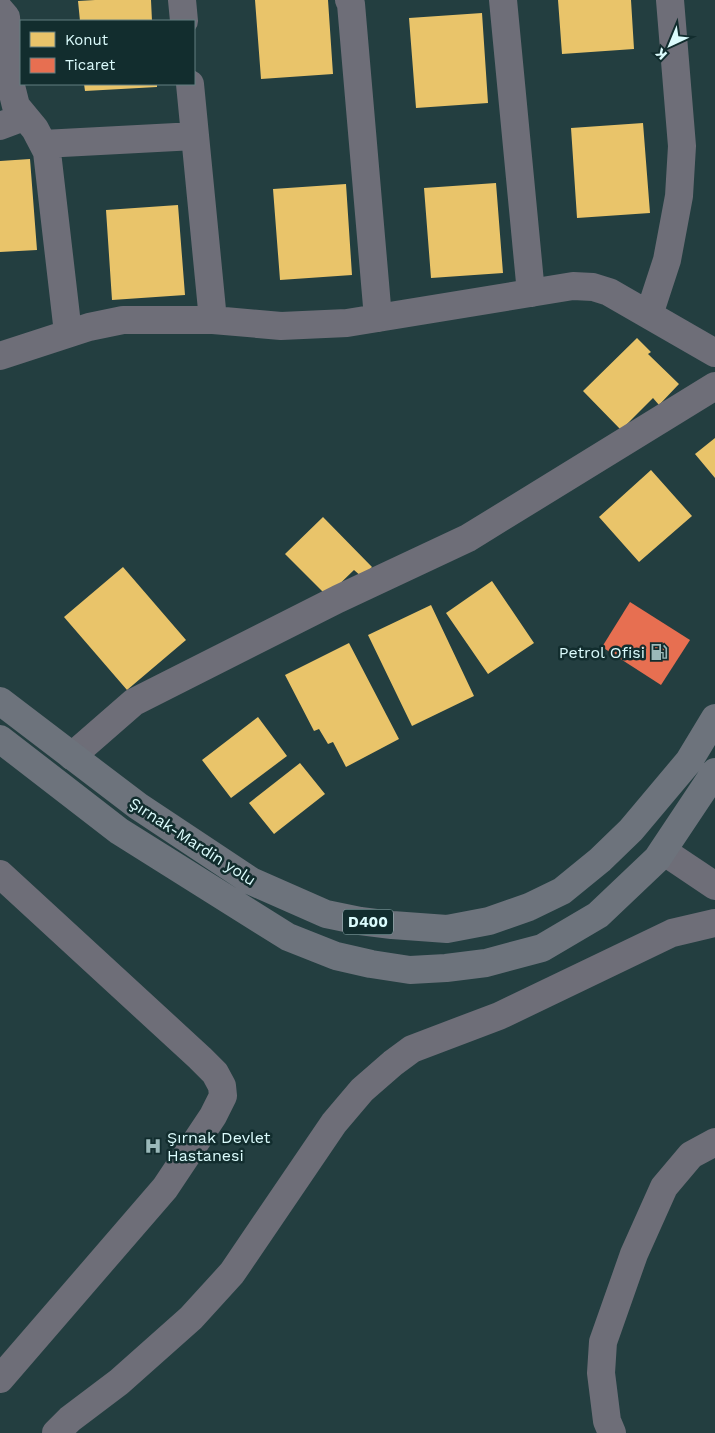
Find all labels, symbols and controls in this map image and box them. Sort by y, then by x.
legend [20,20,195,85]
north arrow [645,20,695,70]
text: Konut [65,31,109,49]
text: K [652,45,670,63]
text: Ticaret [65,56,116,74]
fuel station icon: Petrol Ofisi [649,642,669,662]
place label: Petrol Ofisi [559,643,645,662]
street label: Şırnak-Mardin yolu [126,793,260,889]
road number: D400 [343,910,393,934]
place label: Şırnak Devlet Hastanesi [167,1128,271,1165]
hospital icon: Şırnak Devlet Hastanesi [143,1136,163,1156]

